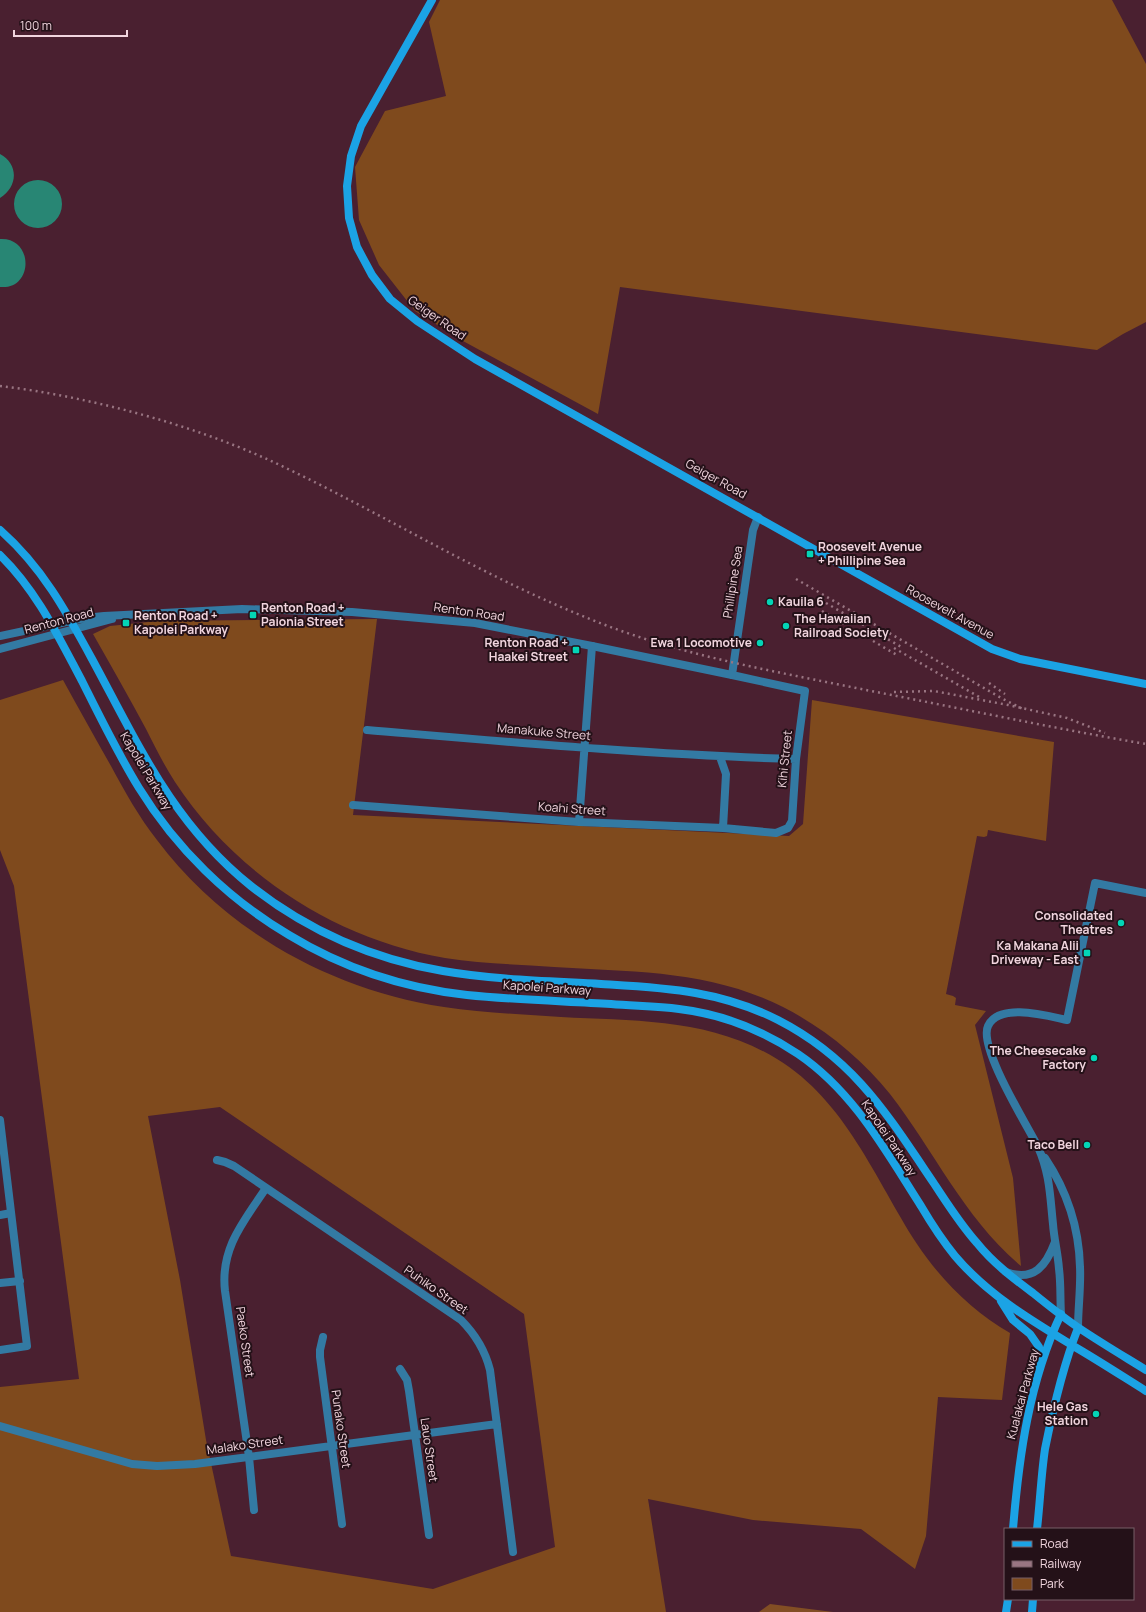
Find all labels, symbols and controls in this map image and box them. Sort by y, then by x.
scale bar [14,12,127,38]
text: 100 m [20,17,52,34]
street label: Geiger Road [405,291,470,344]
street label: Geiger Road [683,455,750,502]
place label: Roosevelt Avenue + Phillipine Sea [818,538,922,569]
street label: Phillipine Sea [718,545,747,619]
marker: Roosevelt Avenue + Phillipine Sea [805,549,815,559]
street label: Roosevelt Avenue [903,580,998,643]
place label: Kauila 6 [778,593,824,610]
marker: Kauila 6 [765,597,775,607]
street label: Renton Road [433,598,505,625]
place label: Renton Road + Paionia Street [261,599,345,630]
street label: Renton Road [22,603,95,638]
place label: Renton Road + Kapolei Parkway [134,607,228,638]
marker: Renton Road + Paionia Street [248,610,258,620]
place label: The Hawaiian Railroad Society [794,610,889,641]
marker: Renton Road + Kapolei Parkway [121,618,131,628]
marker: The Hawaiian Railroad Society [781,621,791,631]
place label: Renton Road + Haakei Street [484,634,568,665]
place label: Ewa 1 Locomotive [650,634,752,651]
marker: Ewa 1 Locomotive [755,638,765,648]
marker: Renton Road + Haakei Street [571,645,581,655]
street label: Manakuke Street [496,719,592,744]
street label: Kapolei Parkway [116,728,177,814]
street label: Kihi Street [773,729,796,788]
street label: Koahi Street [538,798,607,819]
place label: Consolidated Theatres [1035,907,1113,938]
marker: Consolidated Theatres [1116,918,1126,928]
place label: Ka Makana Alii Driveway - East [991,937,1079,968]
marker: Ka Makana Alii Driveway - East [1082,948,1092,958]
street label: Kapolei Parkway [502,976,592,999]
place label: The Cheesecake Factory [990,1042,1086,1073]
marker: The Cheesecake Factory [1089,1053,1099,1063]
street label: Kapolei Parkway [858,1096,922,1180]
place label: Taco Bell [1028,1136,1079,1153]
marker: Taco Bell [1082,1140,1092,1150]
street label: Puhiko Street [401,1261,472,1318]
street label: Paeko Street [232,1305,259,1379]
street label: Kualakai Parkway [1002,1346,1043,1441]
street label: Punako Street [328,1389,355,1469]
place label: Hele Gas Station [1037,1398,1088,1429]
marker: Hele Gas Station [1091,1409,1101,1419]
street label: Lauo Street [417,1417,442,1483]
street label: Malako Street [206,1431,284,1458]
legend [1004,1528,1134,1600]
text: Road [1040,1535,1068,1552]
text: Railway [1040,1555,1082,1572]
text: Park [1040,1575,1065,1592]

